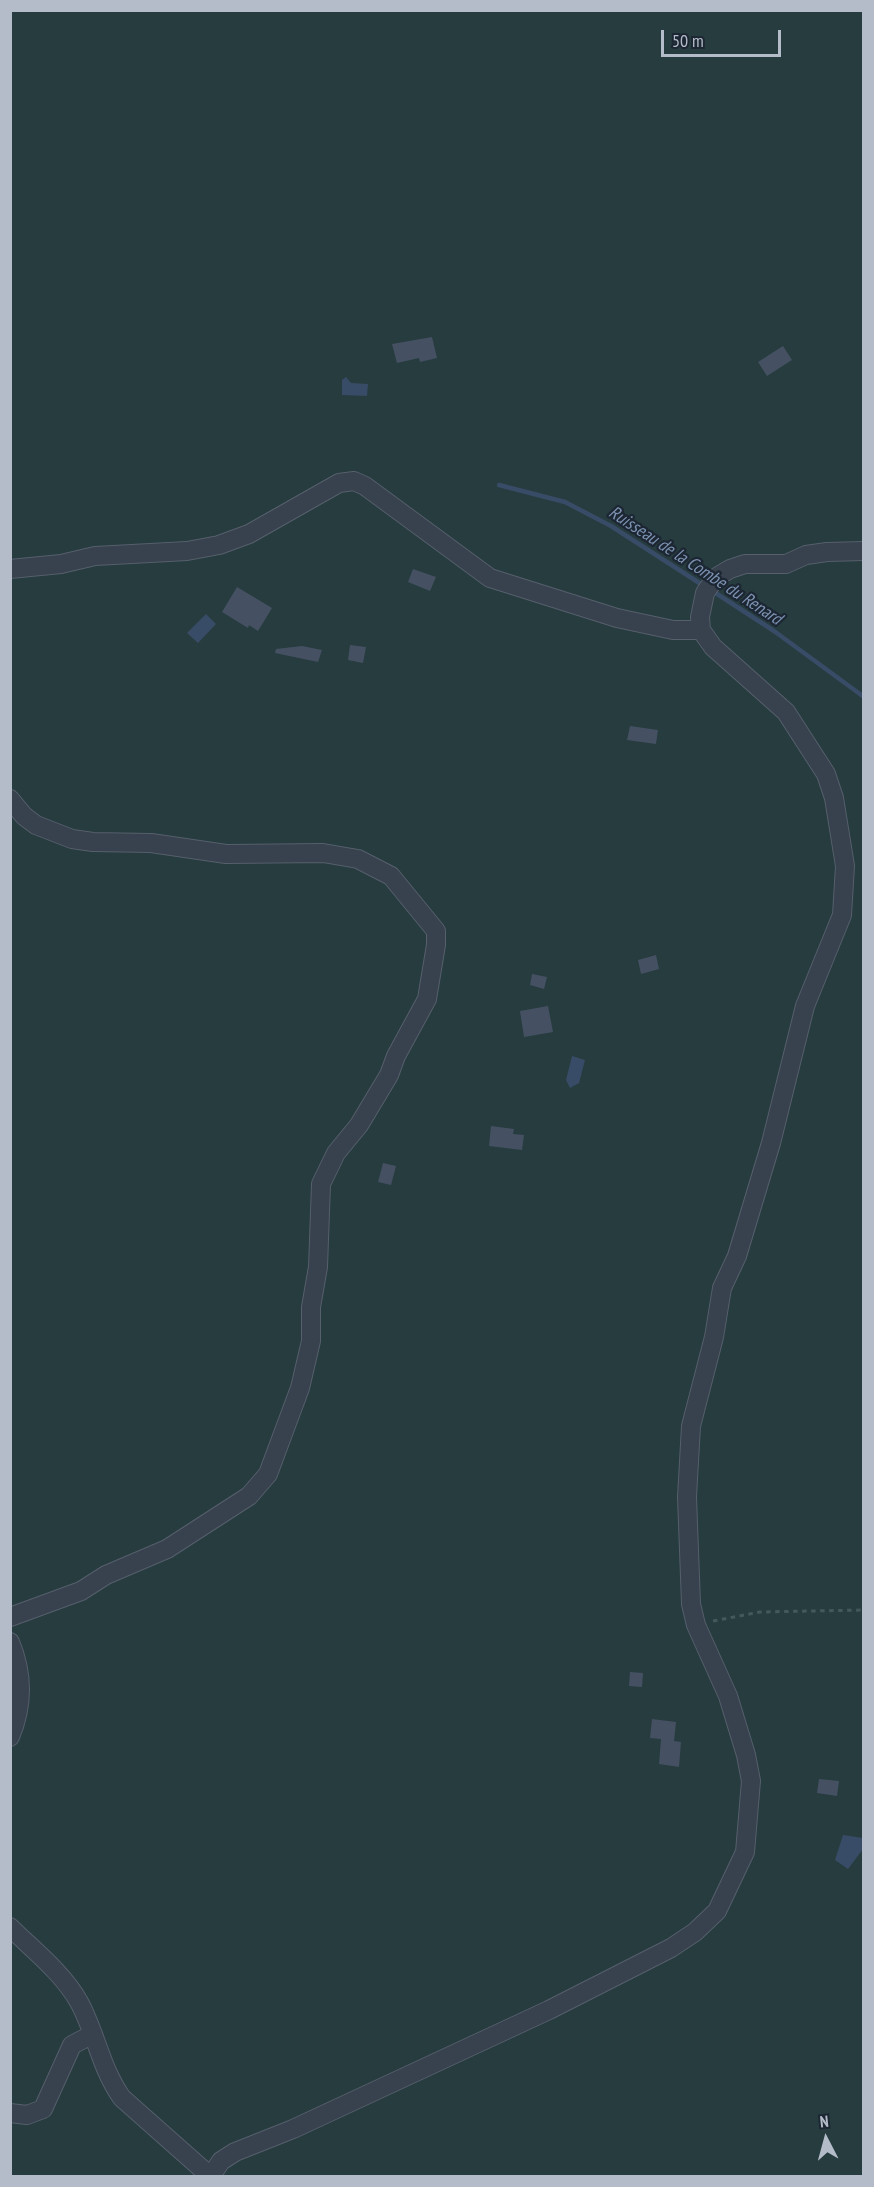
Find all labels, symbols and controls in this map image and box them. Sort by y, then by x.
scale bar [664,18,784,56]
text: 50 m [672,29,704,52]
water label: Ruisseau de la Combe du Renard [604,502,786,630]
north arrow [796,2109,856,2169]
text: N [819,2111,829,2131]

